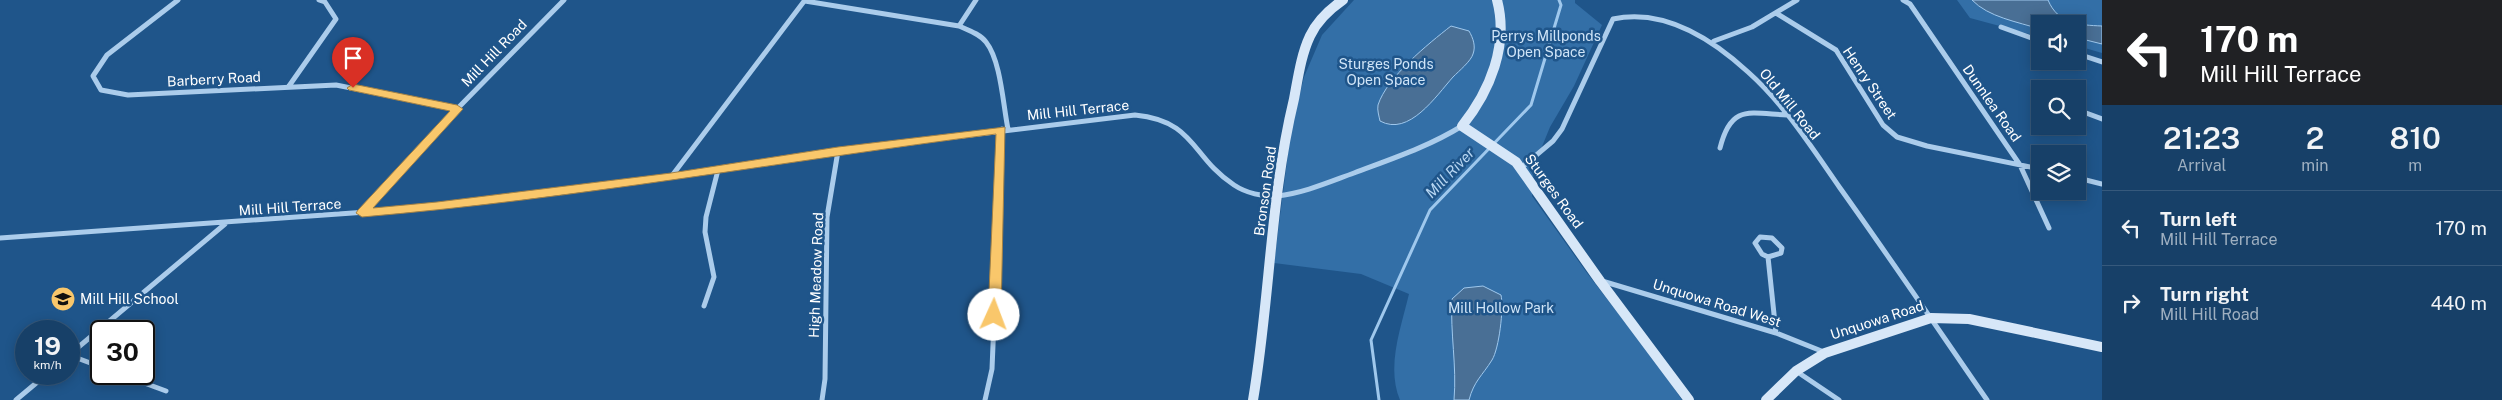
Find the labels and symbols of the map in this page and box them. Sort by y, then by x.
street label: Mill Hill Road [458,16,530,90]
park label: Perrys Millponds Open Space [1491,28,1601,60]
pin [332,37,374,88]
street label: Henry Street [1840,44,1900,122]
park label: Sturges Ponds Open Space [1339,56,1433,88]
street label: Dunnlea Road [1960,61,2024,145]
street label: Old Mill Road [1757,65,1823,143]
street label: Barberry Road [167,69,261,89]
street label: Mill Hill Terrace [1026,97,1130,123]
water label: Mill River [1422,144,1478,201]
street label: Bronson Road [1251,145,1279,237]
street label: Sturges Road [1522,151,1586,231]
street label: Mill Hill Terrace [238,195,342,219]
street label: High Meadow Road [806,212,826,338]
street label: Unquowa Road West [1651,276,1783,330]
school or university icon: Mill Hill School [50,286,76,312]
position arrow [967,288,1019,340]
place label: Mill Hill School [80,291,179,307]
street label: Unquowa Road [1828,297,1926,343]
park label: Mill Hollow Park [1448,300,1554,316]
speed limit sign: 30 [90,320,155,385]

